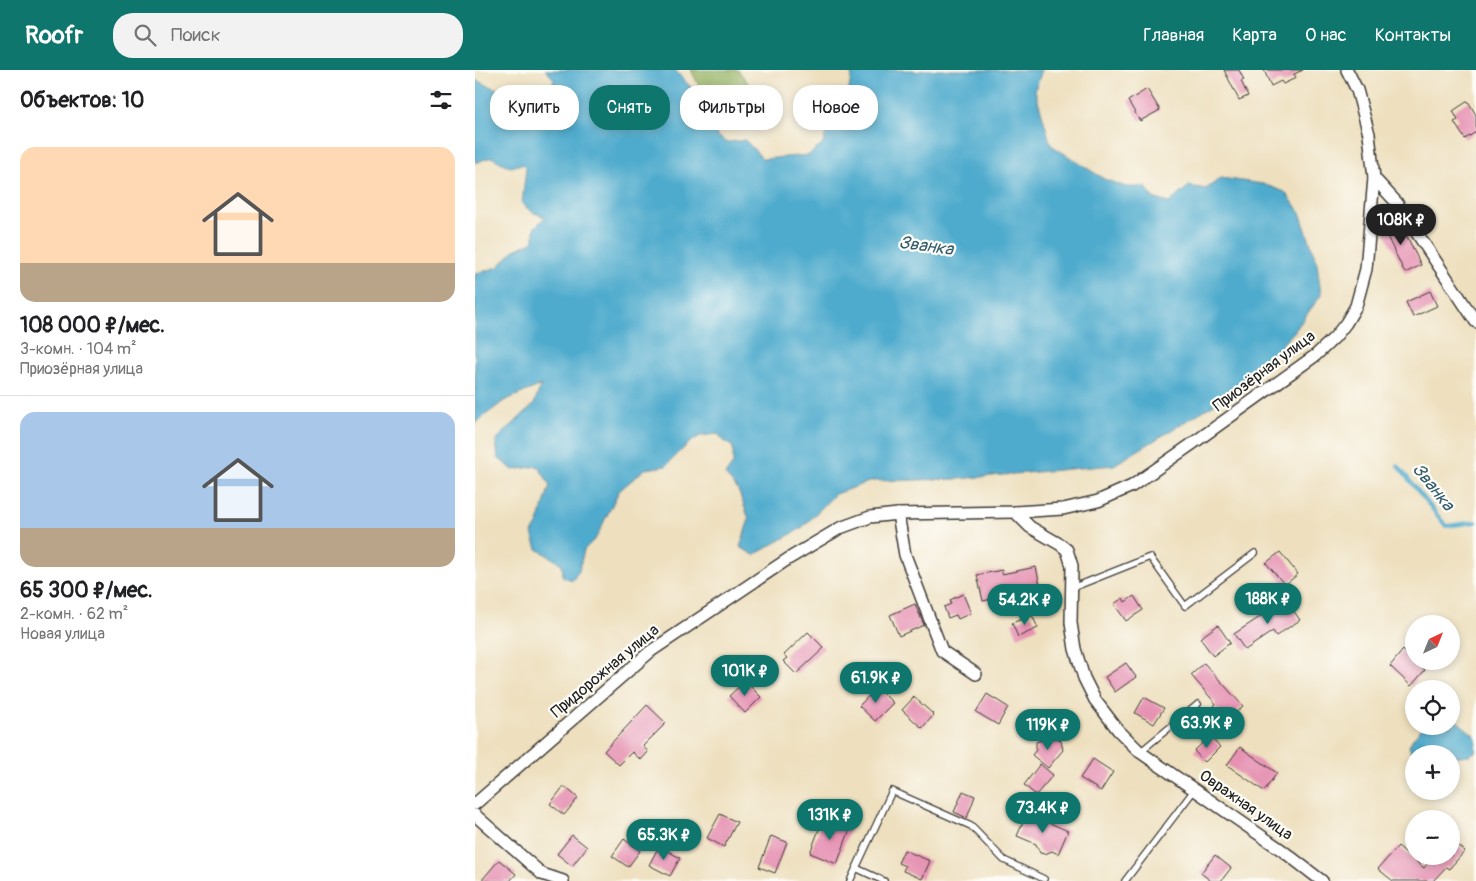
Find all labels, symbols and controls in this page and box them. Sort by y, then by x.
search box [113,13,463,58]
text: Roofr [25,21,83,50]
icon: search [131,21,159,49]
text: Поиск [171,23,221,47]
text: Главная [1143,24,1204,47]
text: Карта [1232,24,1277,47]
text: О нас [1305,24,1347,47]
text: Контакты [1375,24,1451,47]
chip: Купить [490,85,579,130]
chip: Снять [589,85,670,130]
chip: Фильтры [680,85,783,130]
chip: Новое [793,85,878,130]
icon: filters [427,86,455,114]
text: Объектов: 10 [20,87,144,114]
icon: home [193,179,283,269]
pin: 108K ₽ [1360,204,1442,246]
text: 108K ₽ [1377,210,1425,230]
water label: Званка [897,231,956,261]
text: 108 000 ₽/мес. [20,312,165,339]
street label: Приозёрная улица [1209,326,1319,416]
text: 3-комн. · 104 m² [20,339,136,359]
text: Приозёрная улица [20,359,143,379]
icon: home [193,445,283,535]
water label: Званка [1407,459,1460,517]
text: 65 300 ₽/мес. [20,577,153,604]
pin: 188K ₽ [1227,582,1309,625]
pin: 54.2K ₽ [979,584,1071,626]
text: 188K ₽ [1245,589,1291,609]
text: 54.2K ₽ [998,590,1052,610]
text: 2-комн. · 62 m² [20,604,128,624]
north arrow [1405,615,1460,670]
map controls [1405,615,1460,865]
street label: Придорожная улица [547,620,663,722]
text: Новая улица [20,624,105,644]
pin: 101K ₽ [704,654,786,697]
text: 101K ₽ [722,661,768,681]
pin: 61.9K ₽ [830,662,922,704]
text: 61.9K ₽ [851,668,901,688]
button: locate [1405,680,1460,735]
pin: 63.9K ₽ [1161,706,1253,749]
pin: 119K ₽ [1007,708,1089,751]
text: 63.9K ₽ [1181,713,1233,733]
text: 119K ₽ [1026,715,1070,735]
button: + [1405,745,1460,800]
street label: Овражная улица [1195,765,1297,845]
pin: 73.4K ₽ [997,792,1089,834]
pin: 131K ₽ [789,798,871,841]
text: 73.4K ₽ [1017,798,1069,818]
text: 131K ₽ [808,805,852,825]
button: − [1405,810,1460,865]
pin: 65.3K ₽ [618,818,710,861]
text: 65.3K ₽ [637,825,691,845]

